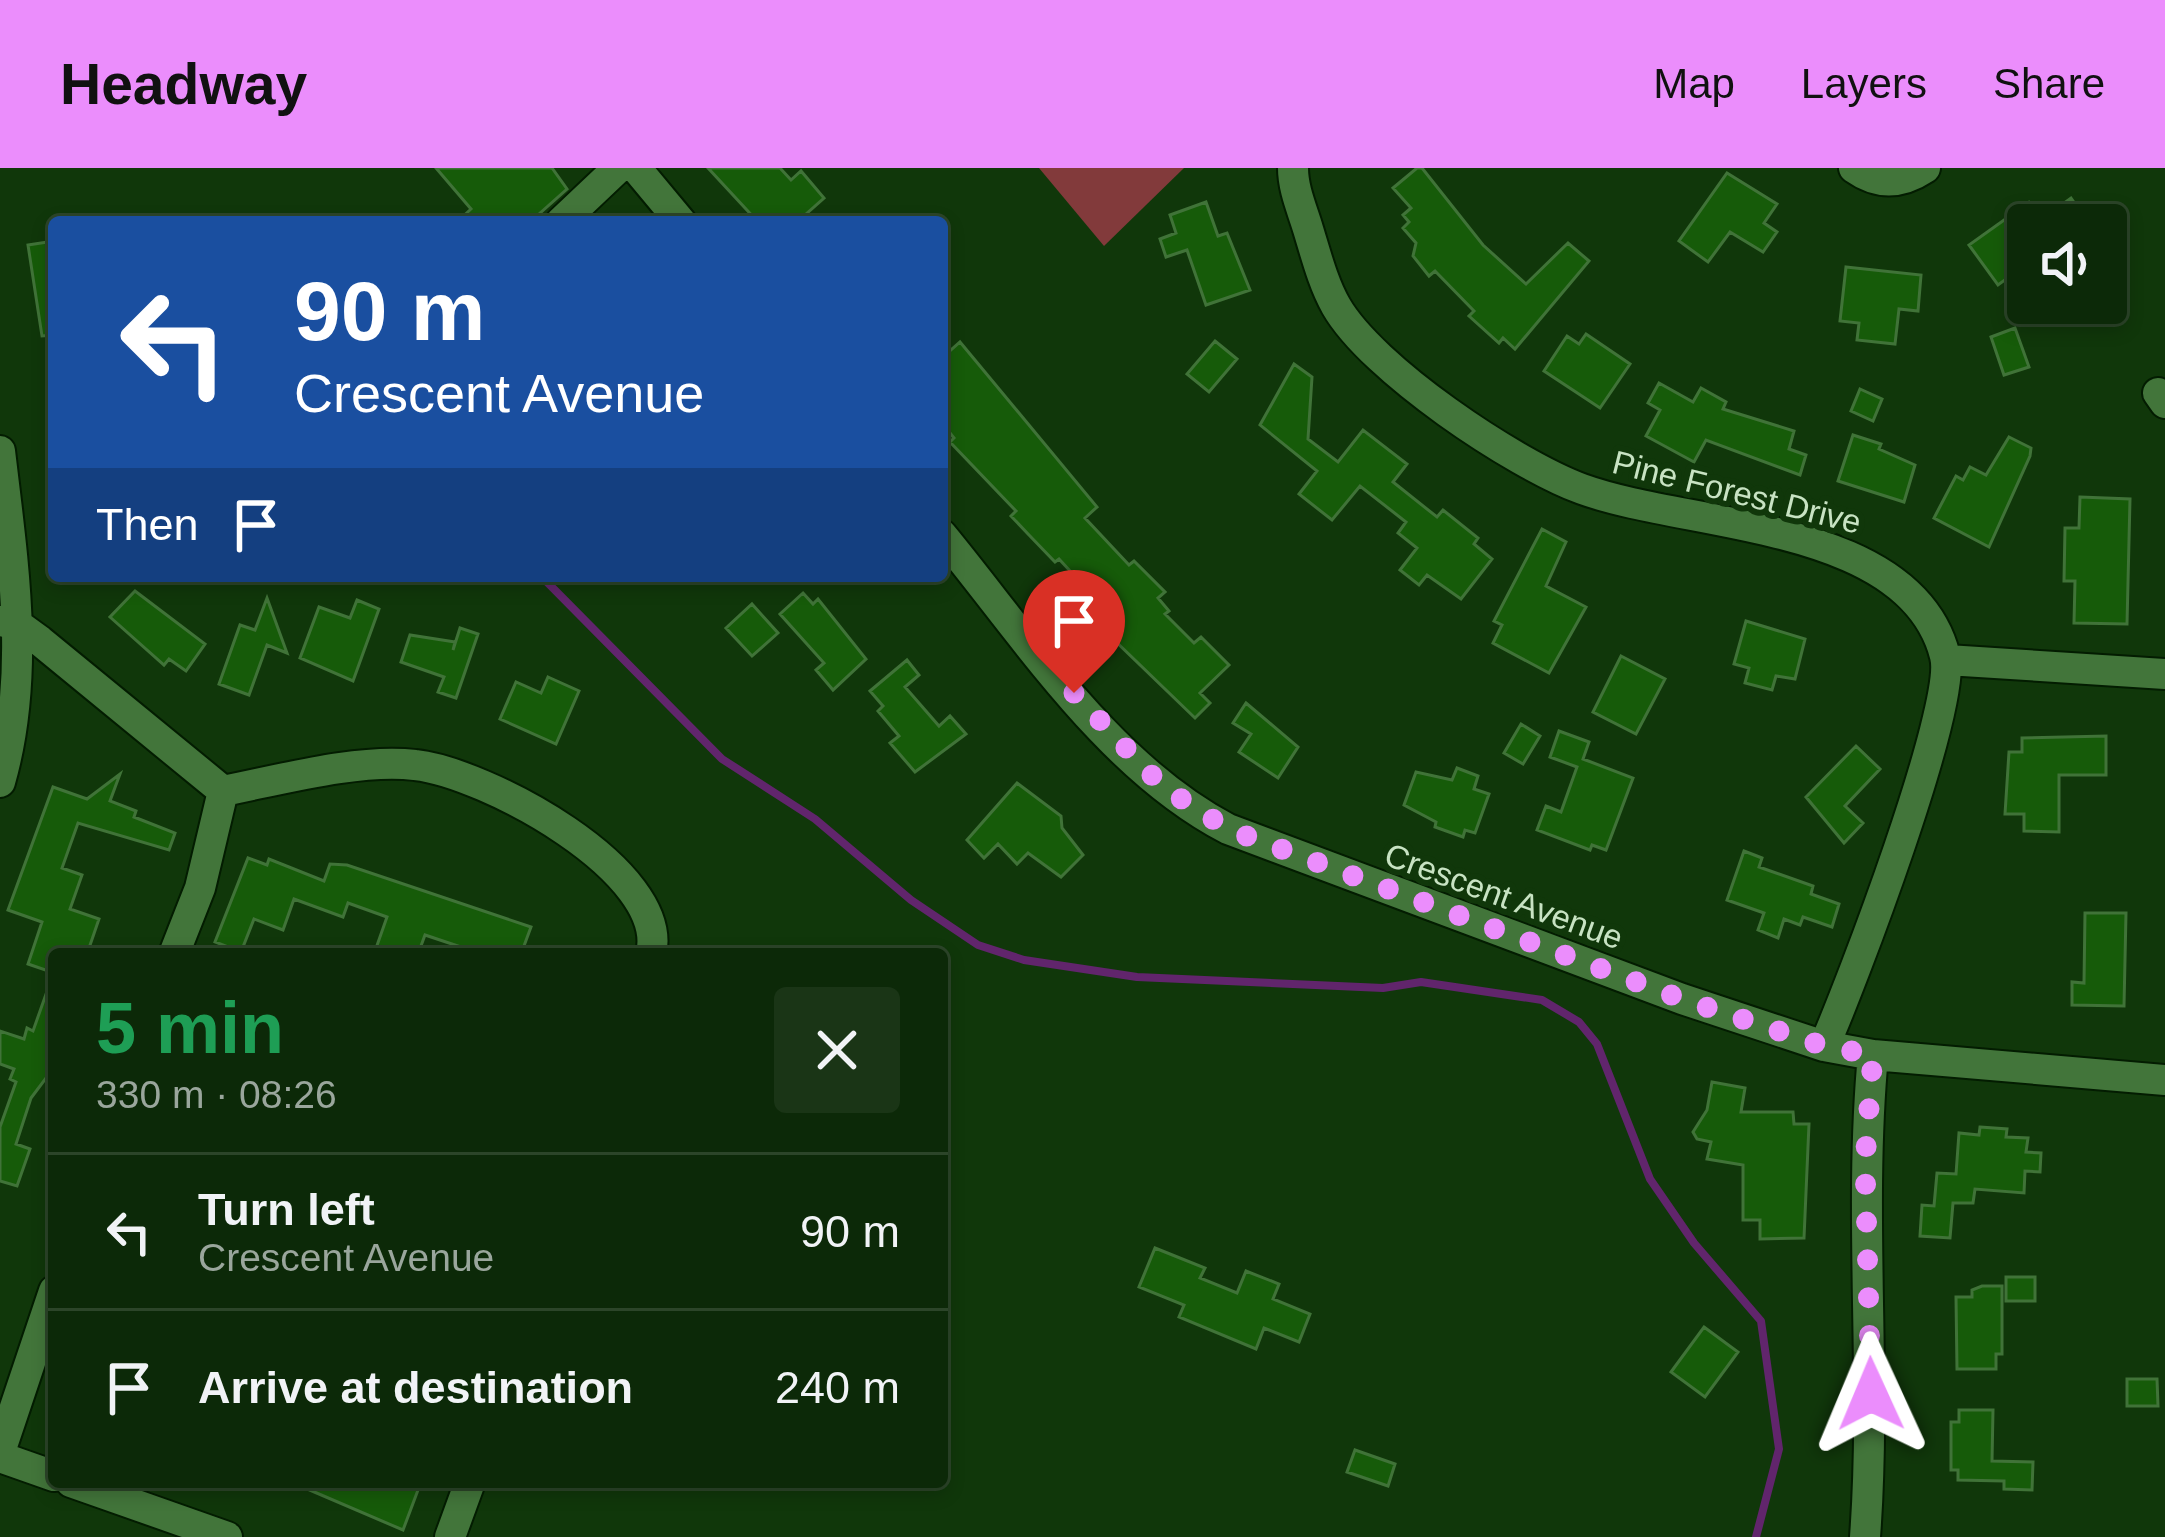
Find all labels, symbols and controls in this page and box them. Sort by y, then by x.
text: Headway [60,52,307,116]
text: Map [1653,60,1735,107]
text: Layers [1801,60,1927,107]
text: Share [1993,60,2105,107]
map controls [2007,204,2127,324]
button: sound [2007,204,2127,324]
icon: left [96,264,252,420]
text: 90 m [294,264,485,358]
text: Crescent Avenue [294,363,704,423]
street label: Pine Forest Drive [1609,443,1865,541]
icon: arrive [223,492,289,558]
text: Then [96,499,199,550]
pin [1023,570,1125,693]
icon: arrive [1041,588,1107,654]
street label: Crescent Avenue [1380,836,1628,956]
button: close [774,987,900,1113]
text: 5 min [96,988,284,1068]
text: 330 m · 08:26 [96,1073,337,1116]
text: Turn left [198,1184,375,1235]
icon: left [96,1199,162,1265]
text: 90 m [800,1206,900,1257]
text: Crescent Avenue [198,1236,494,1279]
position arrow [1808,1331,1934,1457]
icon: arrive [96,1355,162,1421]
text: Arrive at destination [198,1362,633,1413]
text: 240 m [775,1362,900,1413]

